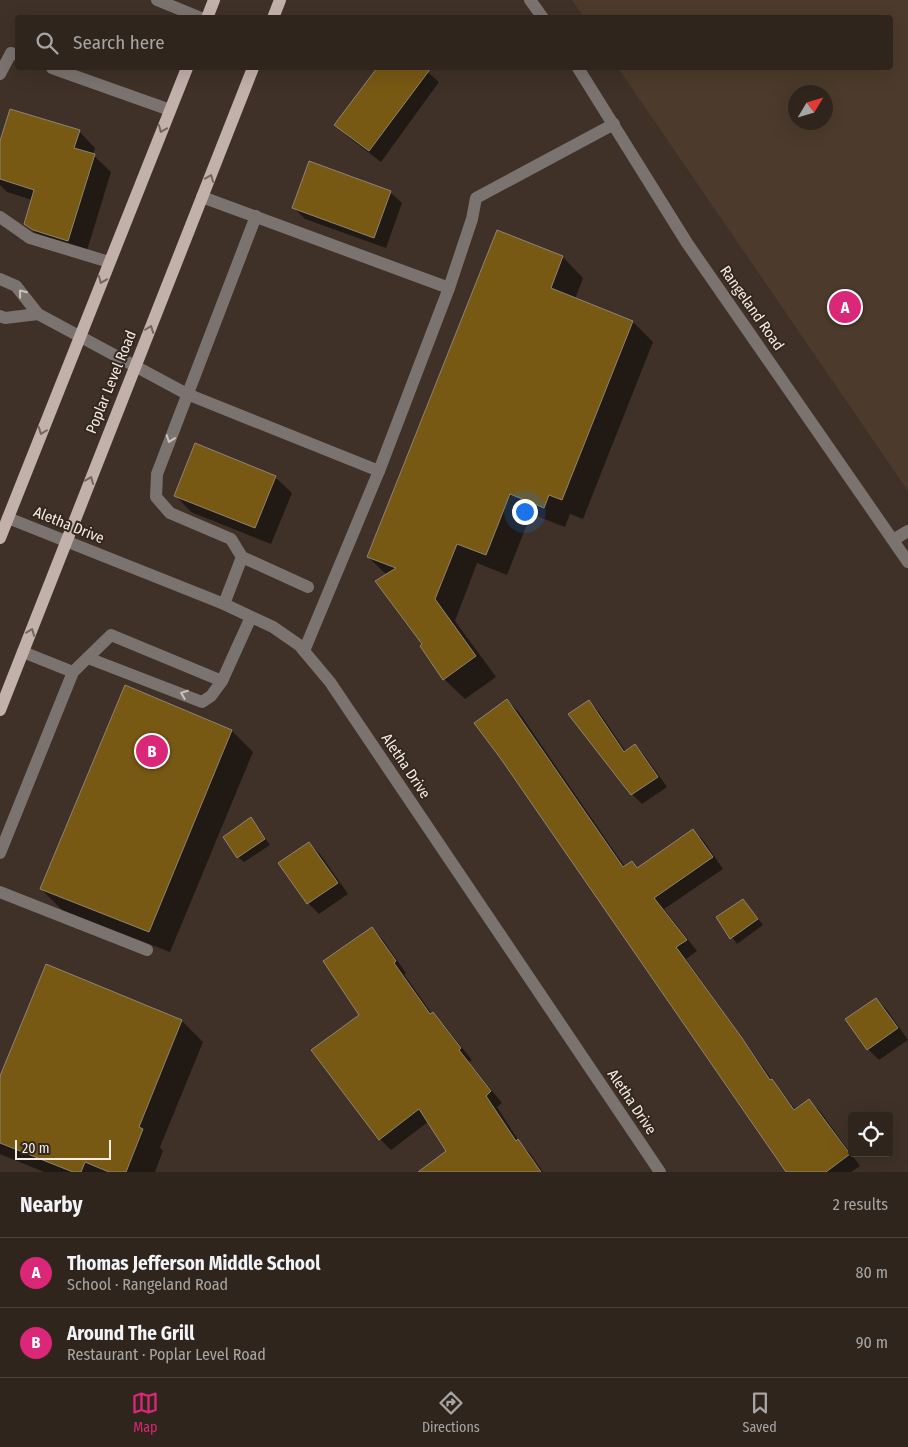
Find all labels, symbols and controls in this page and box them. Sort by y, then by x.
search box [15,15,893,70]
icon: search [33,29,61,57]
text: Search here [73,31,165,54]
north arrow [788,85,833,130]
one-way arrow [158,124,169,133]
one-way arrow [203,174,214,183]
street label: Rangeland Road [716,262,788,354]
one-way arrow [98,275,109,284]
pin: A [829,288,861,326]
one-way arrow [19,290,27,299]
one-way arrow [144,326,154,334]
street label: Poplar Level Road [82,328,140,436]
one-way arrow [38,426,48,435]
one-way arrow [166,435,176,443]
one-way arrow [83,476,94,485]
your location [512,499,538,525]
street label: Aletha Drive [31,503,107,547]
one-way arrow [25,628,35,637]
one-way arrow [180,690,189,701]
street label: Aletha Drive [378,730,434,802]
pin: B [136,732,168,770]
street label: Aletha Drive [604,1066,660,1138]
map controls [848,1112,893,1157]
button: locate [848,1112,893,1157]
scale bar [15,1137,111,1160]
text: 20 m [22,1140,50,1157]
text: Nearby [20,1192,82,1218]
text: 2 results [833,1195,888,1214]
text: Thomas Jefferson Middle School [67,1252,320,1275]
text: A [32,1263,40,1282]
text: 80 m [856,1263,888,1282]
text: School · Rangeland Road [67,1275,228,1294]
text: Around The Grill [67,1322,194,1345]
text: B [32,1333,40,1352]
text: 90 m [856,1333,888,1352]
text: Restaurant · Poplar Level Road [67,1345,266,1364]
tab: Map [131,1389,159,1436]
tab: Directions [422,1389,480,1436]
tab: Saved [742,1389,777,1436]

